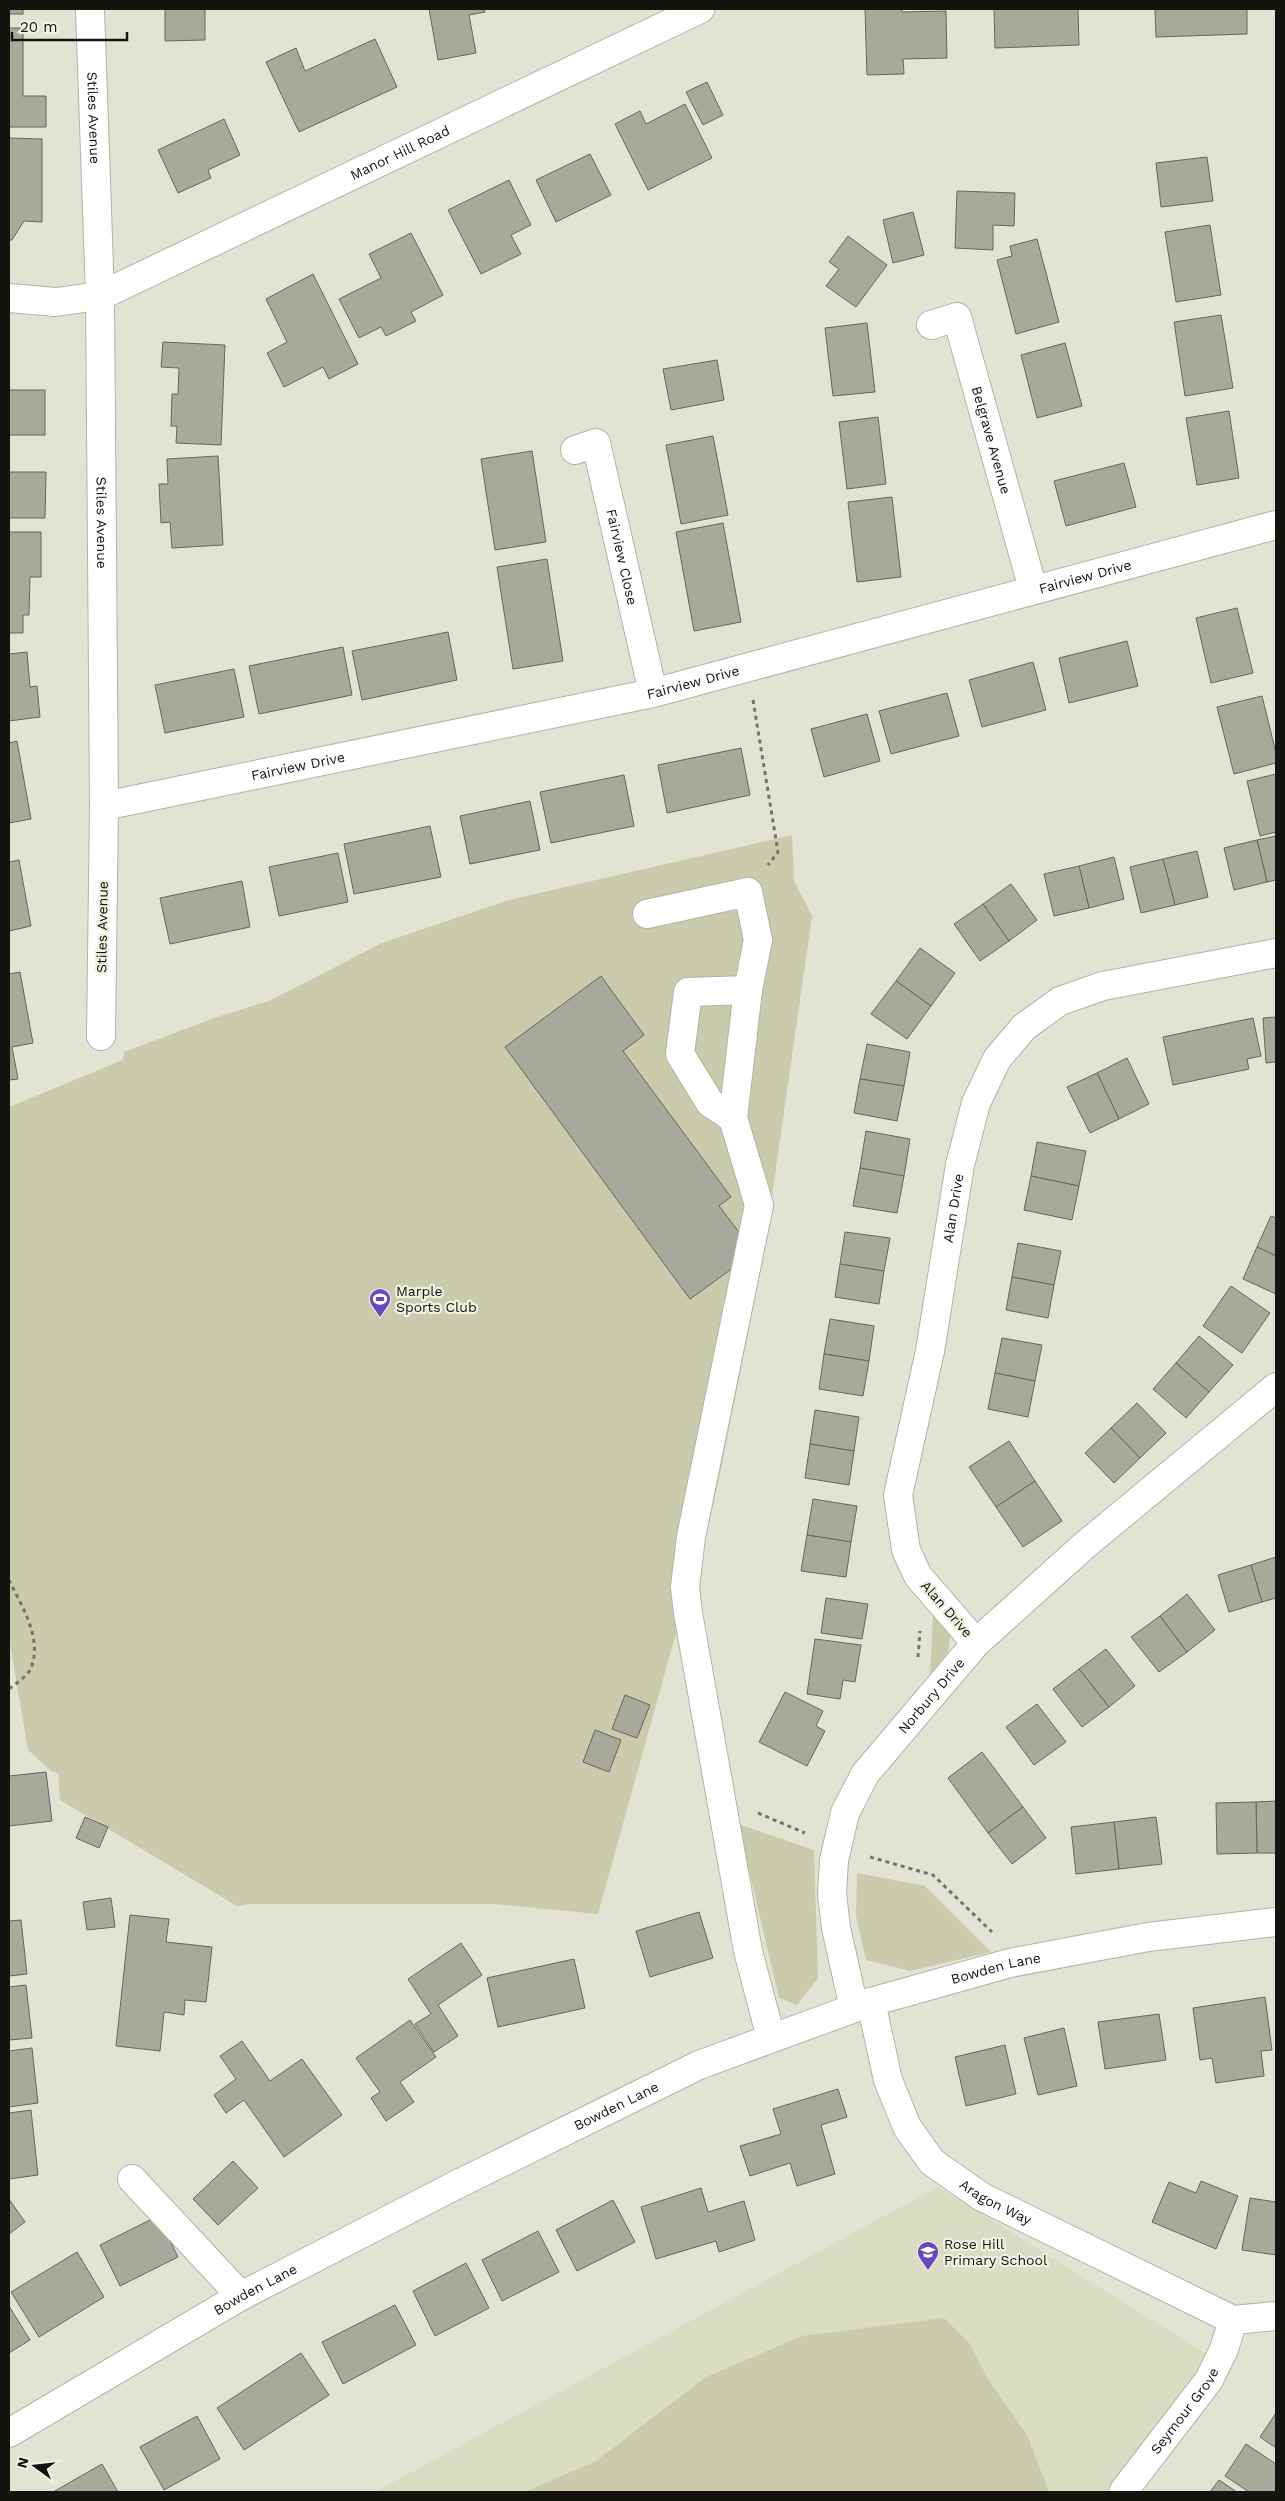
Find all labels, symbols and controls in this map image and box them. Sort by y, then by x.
scale bar [12,10,128,42]
text: 20 m [20,18,58,36]
street label: Stiles Avenue [84,72,103,164]
street label: Manor Hill Road [348,122,452,183]
street label: Belgrave Avenue [969,384,1014,496]
street label: Stiles Avenue [93,477,110,569]
street label: Fairview Close [603,507,641,607]
street label: Fairview Drive [1037,556,1133,597]
street label: Fairview Drive [645,662,741,702]
street label: Fairview Drive [250,749,346,784]
street label: Stiles Avenue [93,881,111,973]
street label: Alan Drive [940,1172,966,1244]
place label: Marple Sports Club [396,1283,477,1315]
sports icon: Marple Sports Club [368,1287,392,1318]
street label: Alan Drive [918,1577,976,1641]
street label: Norbury Drive [895,1655,968,1737]
street label: Bowden Lane [949,1949,1042,1987]
street label: Bowden Lane [571,2078,661,2134]
street label: Aragon Way [957,2176,1035,2228]
place label: Rose Hill Primary School [944,2236,1048,2268]
school or university icon: Rose Hill Primary School [916,2240,940,2271]
street label: Bowden Lane [211,2261,299,2318]
street label: Seymour Grove [1147,2365,1222,2457]
north arrow [10,2441,60,2491]
text: N [13,2456,32,2470]

